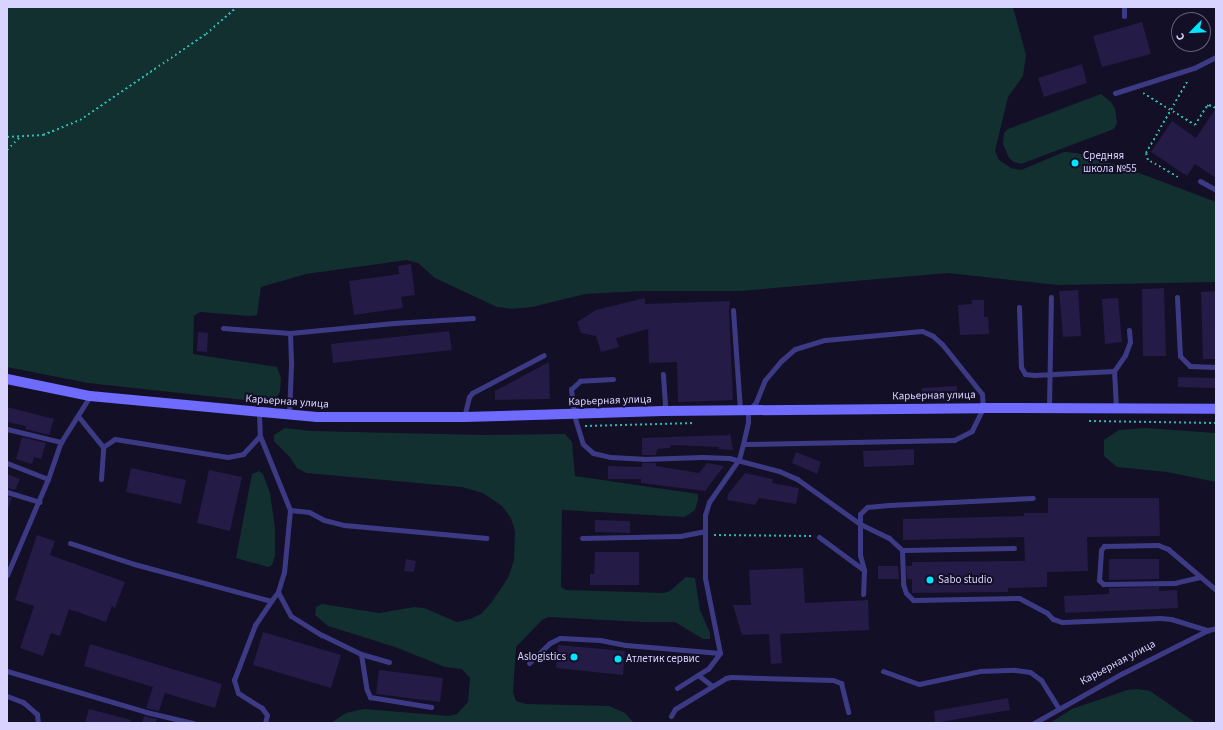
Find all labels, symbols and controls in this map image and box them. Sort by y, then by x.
north arrow [1171,12,1211,52]
text: С [1172,31,1189,43]
place label: Средняя школа №55 [1083,150,1137,176]
marker: Средняя школа №55 [1070,158,1080,168]
street label: Карьерная улица [892,389,976,403]
street label: Карьерная улица [245,393,329,411]
street label: Карьерная улица [568,393,652,409]
place label: Sabo studio [938,573,993,587]
marker: Sabo studio [925,575,935,585]
street label: Карьерная улица [1078,638,1158,688]
place label: Aslogistics [518,650,566,664]
marker: Aslogistics [569,652,579,662]
place label: Атлетик сервис [626,652,700,666]
marker: Атлетик сервис [613,654,623,664]

